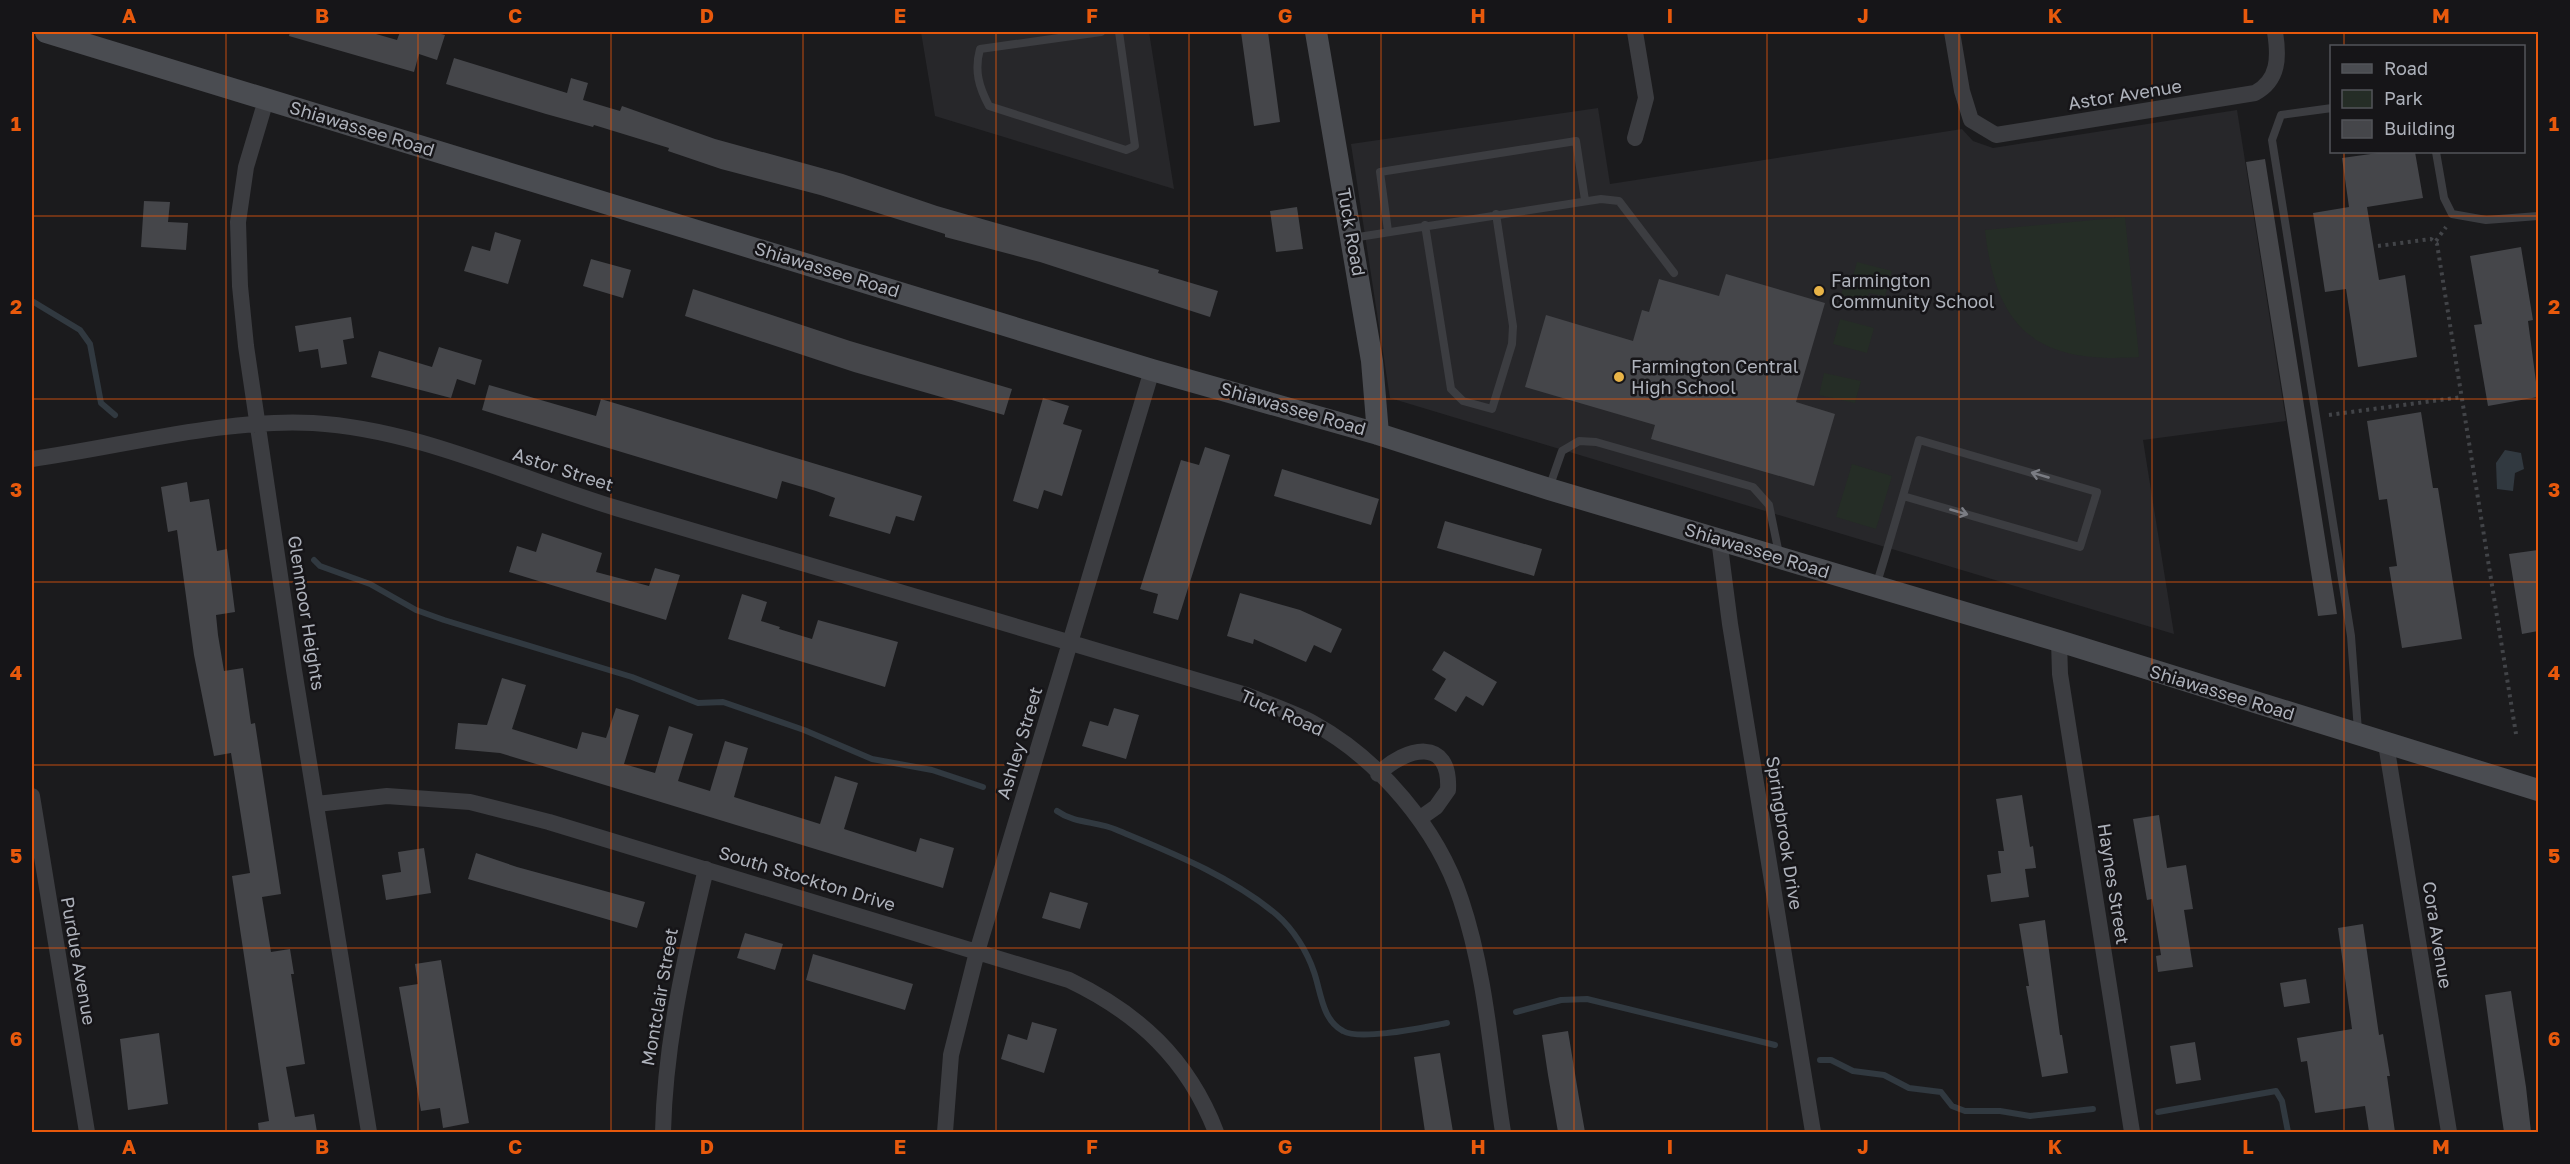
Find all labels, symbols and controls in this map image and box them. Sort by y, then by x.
text: A [122,3,136,27]
text: B [315,3,329,27]
text: C [508,3,522,27]
text: D [700,3,714,27]
text: E [894,3,906,27]
text: F [1086,3,1098,27]
text: G [1278,3,1292,27]
text: H [1470,3,1486,27]
text: I [1667,3,1673,27]
text: J [1857,3,1869,27]
text: K [2048,3,2063,27]
text: L [2242,3,2254,27]
text: M [2432,3,2450,27]
legend [2330,45,2525,153]
text: Road [2384,57,2428,79]
street label: Astor Avenue [2067,74,2183,114]
text: Park [2384,87,2423,109]
street label: Shiawassee Road [287,96,437,161]
text: 1 [11,111,21,135]
text: 1 [2549,111,2559,135]
text: Building [2384,117,2455,139]
street label: Tuck Road [1333,186,1371,278]
street label: Shiawassee Road [752,237,902,302]
place label: Farmington Community School [1831,269,1995,312]
marker: Farmington Community School [1812,284,1826,298]
text: 2 [10,294,22,318]
text: 2 [2548,294,2560,318]
place label: Farmington Central High School [1631,355,1799,398]
marker: Farmington Central High School [1612,370,1626,384]
street label: Shiawassee Road [1218,377,1369,439]
street label: Astor Street [510,442,616,496]
one-way arrow [2031,469,2050,481]
text: 3 [10,477,22,501]
text: 3 [2548,477,2560,501]
one-way arrow [1949,507,1968,518]
street label: Shiawassee Road [1682,518,1832,583]
street label: Glenmoor Heights [284,534,330,692]
text: 4 [10,660,22,684]
street label: Shiawassee Road [2147,660,2297,725]
text: 4 [2548,660,2560,684]
street label: Ashley Street [992,684,1047,801]
street label: Tuck Road [1237,684,1328,740]
street label: Springbrook Drive [1762,754,1808,911]
street label: Haynes Street [2094,822,2134,946]
street label: South Stockton Drive [716,841,898,915]
text: 5 [10,843,22,867]
text: 5 [2548,843,2560,867]
street label: Cora Avenue [2419,880,2457,990]
street label: Purdue Avenue [57,895,101,1027]
street label: Montclair Street [636,926,682,1068]
text: 6 [10,1026,22,1050]
text: 6 [2548,1026,2560,1050]
text: A [122,1134,136,1158]
text: B [315,1134,329,1158]
text: C [508,1134,522,1158]
text: D [700,1134,714,1158]
text: E [894,1134,906,1158]
text: F [1086,1134,1098,1158]
text: G [1278,1134,1292,1158]
text: H [1470,1134,1486,1158]
text: I [1667,1134,1673,1158]
text: J [1857,1134,1869,1158]
text: K [2048,1134,2063,1158]
text: L [2242,1134,2254,1158]
text: M [2432,1134,2450,1158]

